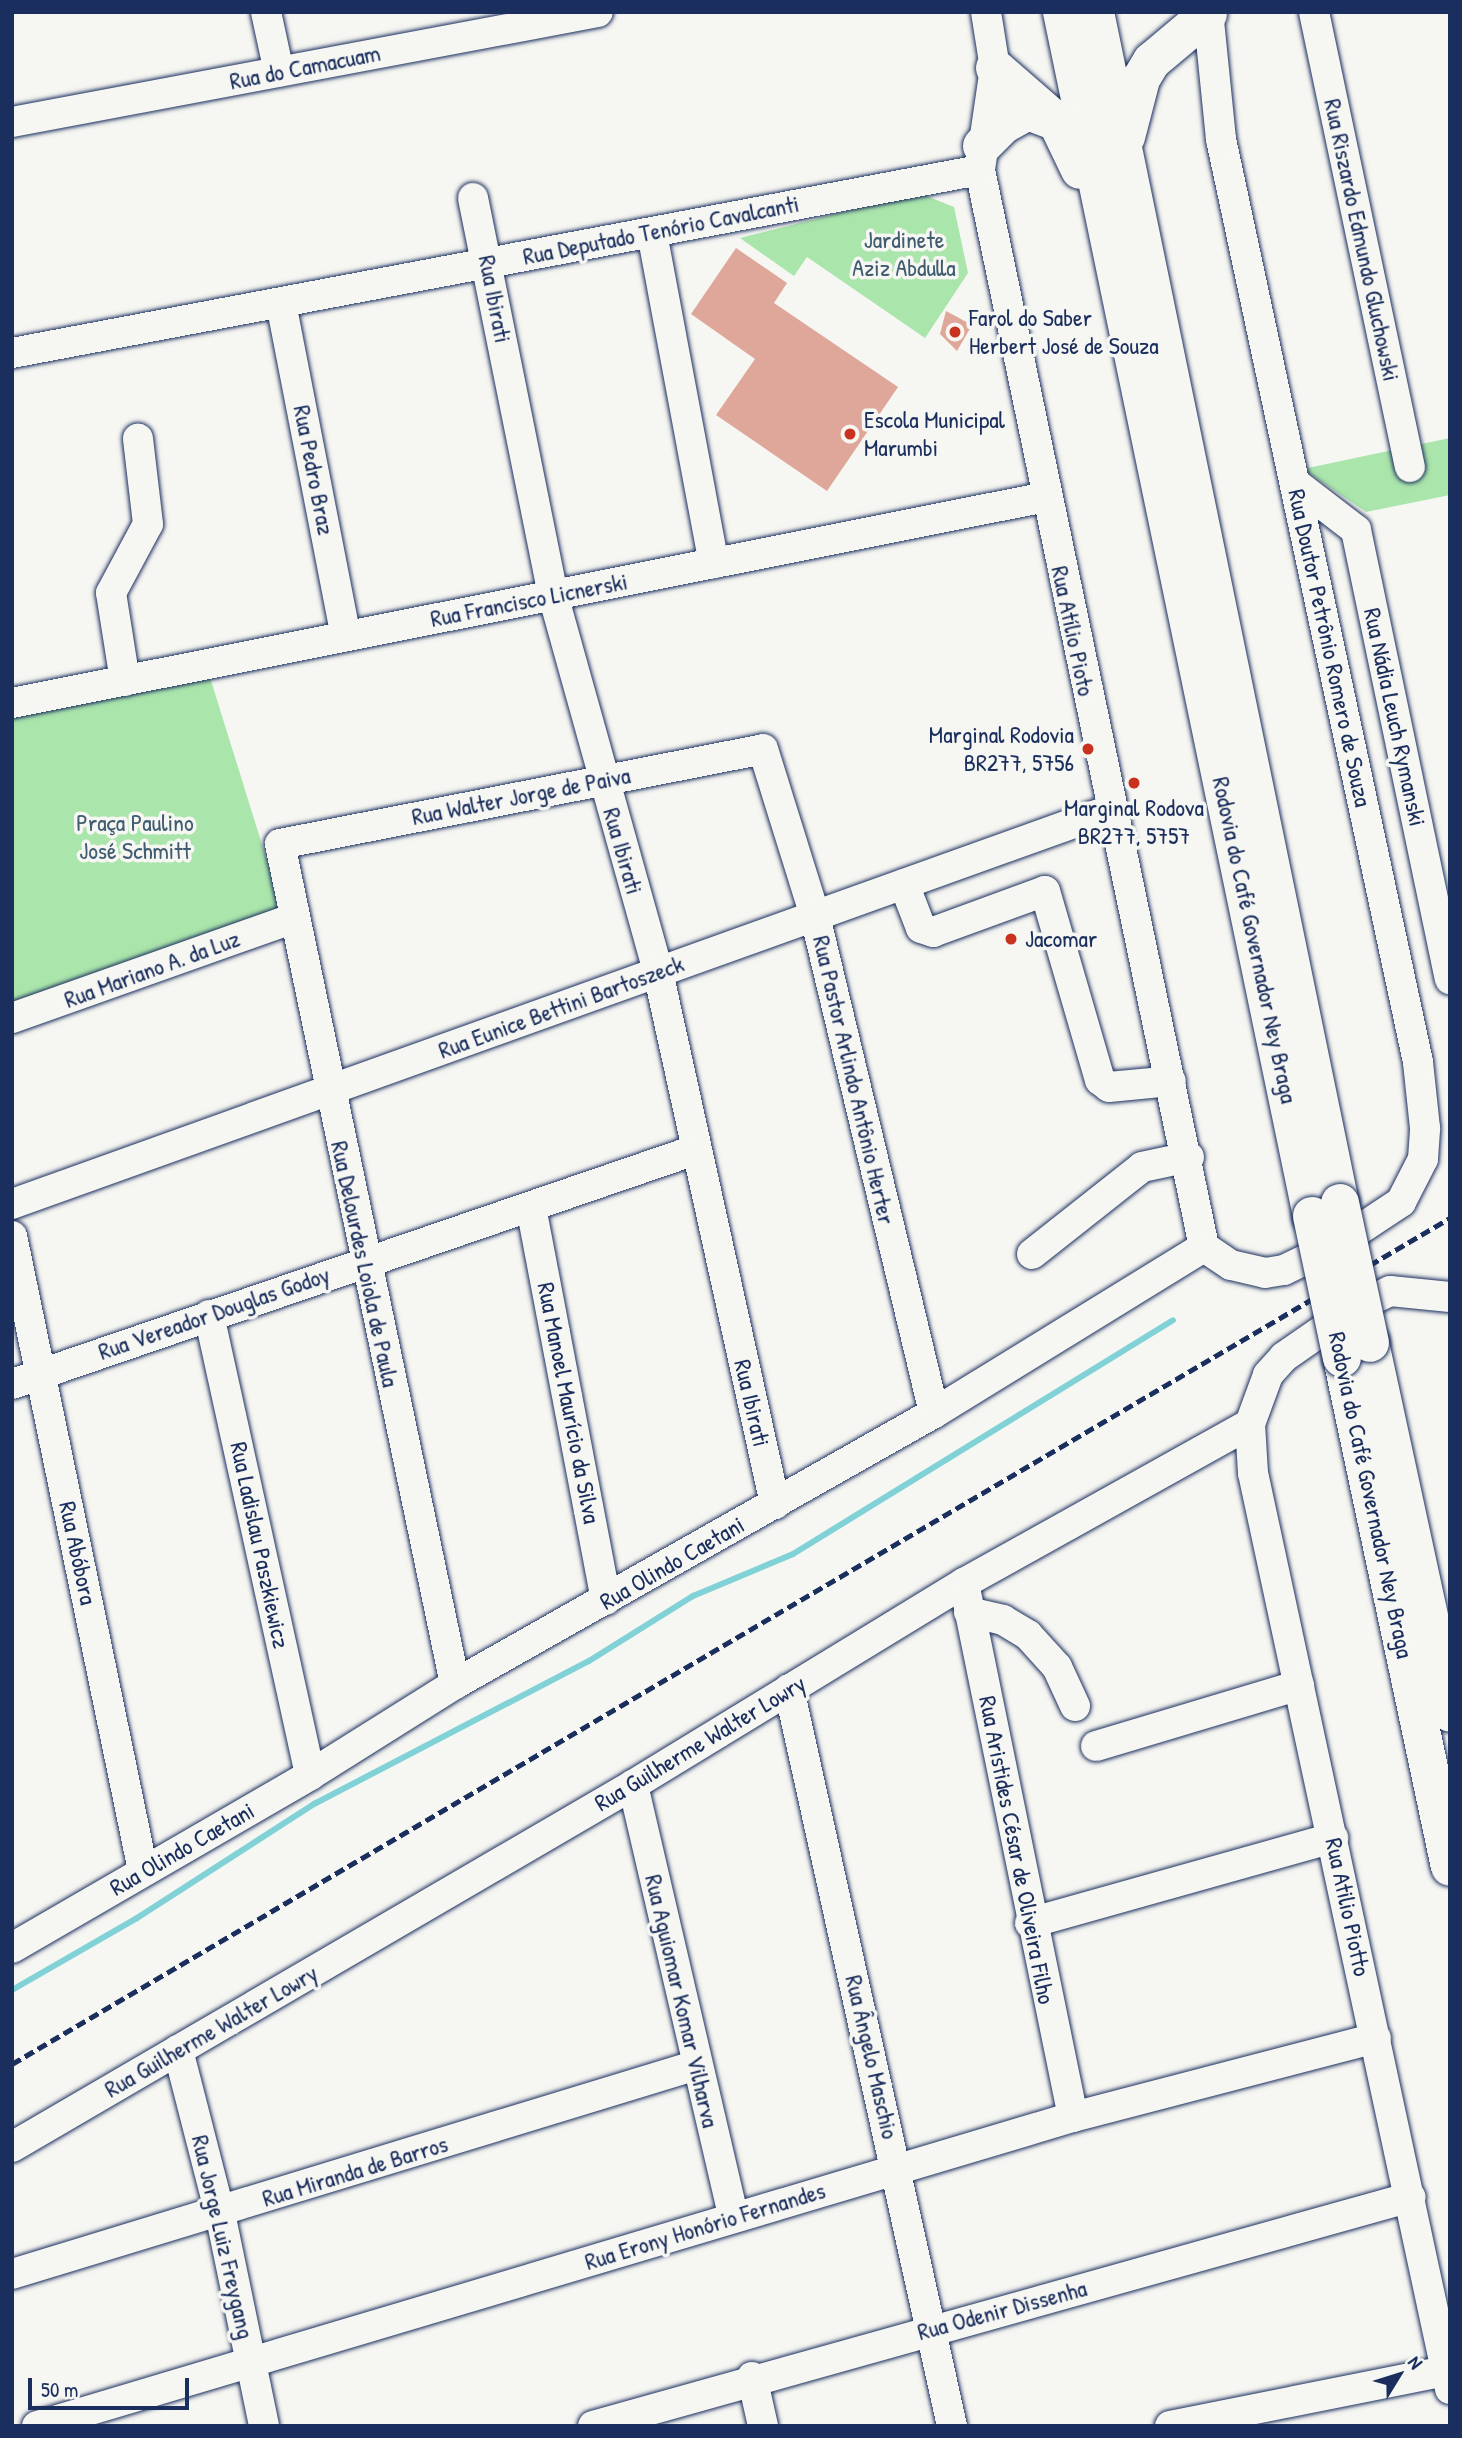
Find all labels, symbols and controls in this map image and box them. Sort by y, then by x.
street label: Rua do Camacuam [227,38,383,96]
street label: Rua Riszardo Edmundo Gluchowski [1318,96,1406,384]
street label: Rua Deputado Tenório Cavalcanti [520,189,802,271]
park label: Jardinete Aziz Abdulla [852,226,956,282]
street label: Rua Ibirati [472,253,518,345]
place label: Farol do Saber Herbert José de Souza [969,304,1159,360]
marker: Farol do Saber Herbert José de Souza [947,324,963,340]
street label: Rua Pedro Braz [287,403,341,537]
place label: Escola Municipal Marumbi [864,406,1005,462]
marker: Escola Municipal Marumbi [842,426,858,442]
street label: Rua Doutor Petrônio Romero de Souza [1282,487,1378,809]
street label: Rua Atílio Pioto [1045,563,1101,699]
street label: Rua Francisco Licnerski [428,567,630,633]
street label: Rua Nádia Leuch Rymanski [1358,605,1432,829]
place label: Marginal Rodovia BR277, 5756 [929,721,1074,777]
marker: Marginal Rodovia BR277, 5756 [1080,741,1096,757]
street label: Rua Walter Jorge de Paiva [409,761,633,831]
street label: Rodovia do Café Governador Ney Braga [1206,774,1304,1106]
marker: Marginal Rodova BR277, 5757 [1126,775,1142,791]
place label: Marginal Rodova BR277, 5757 [1064,794,1204,850]
street label: Rua Ibirati [597,804,649,898]
park label: Praça Paulino José Schmitt [76,809,194,865]
street label: Rua Mariano A. da Luz [60,924,244,1014]
place label: Jacomar [1025,925,1097,953]
marker: Jacomar [1003,931,1019,947]
street label: Rua Pastor Arlindo Antônio Herter [807,933,901,1227]
street label: Rua Eunice Bettini Bartoszeck [435,949,687,1065]
street label: Rua Delourdes Loiola de Paula [325,1138,405,1390]
street label: Rua Vereador Douglas Godoy [95,1260,333,1366]
street label: Rua Manoel Maurício da Silva [531,1280,607,1526]
street label: Rodovia do Café Governador Ney Braga [1322,1329,1420,1661]
street label: Rua Ibirati [728,1357,776,1449]
street label: Rua Ladislau Paszkiewicz [224,1439,296,1651]
street label: Rua Abóbora [53,1499,103,1607]
street label: Rua Olindo Caetani [595,1510,749,1616]
street label: Rua Guilherme Walter Lowry [589,1669,811,1817]
street label: Rua Aristides César de Oliveira Filho [973,1694,1061,2006]
street label: Rua Olindo Caetani [105,1796,259,1902]
street label: Rua Atilio Piotto [1319,1835,1377,1979]
street label: Rua Aguiomar Komar Vilharva [639,1872,725,2130]
street label: Rua Guilherme Walter Lowry [100,1958,322,2104]
street label: Rua Ângelo Maschio [839,1972,905,2142]
street label: Rua Miranda de Barros [259,2129,451,2213]
street label: Rua Jorge Luiz Freygang [186,2132,260,2342]
street label: Rua Erony Honório Fernandes [581,2176,829,2276]
street label: Rua Odenir Dissenha [914,2274,1090,2346]
north arrow [1364,2340,1434,2410]
text: N [1402,2350,1429,2374]
scale bar [32,2364,192,2408]
text: 50 m [41,2375,78,2404]

